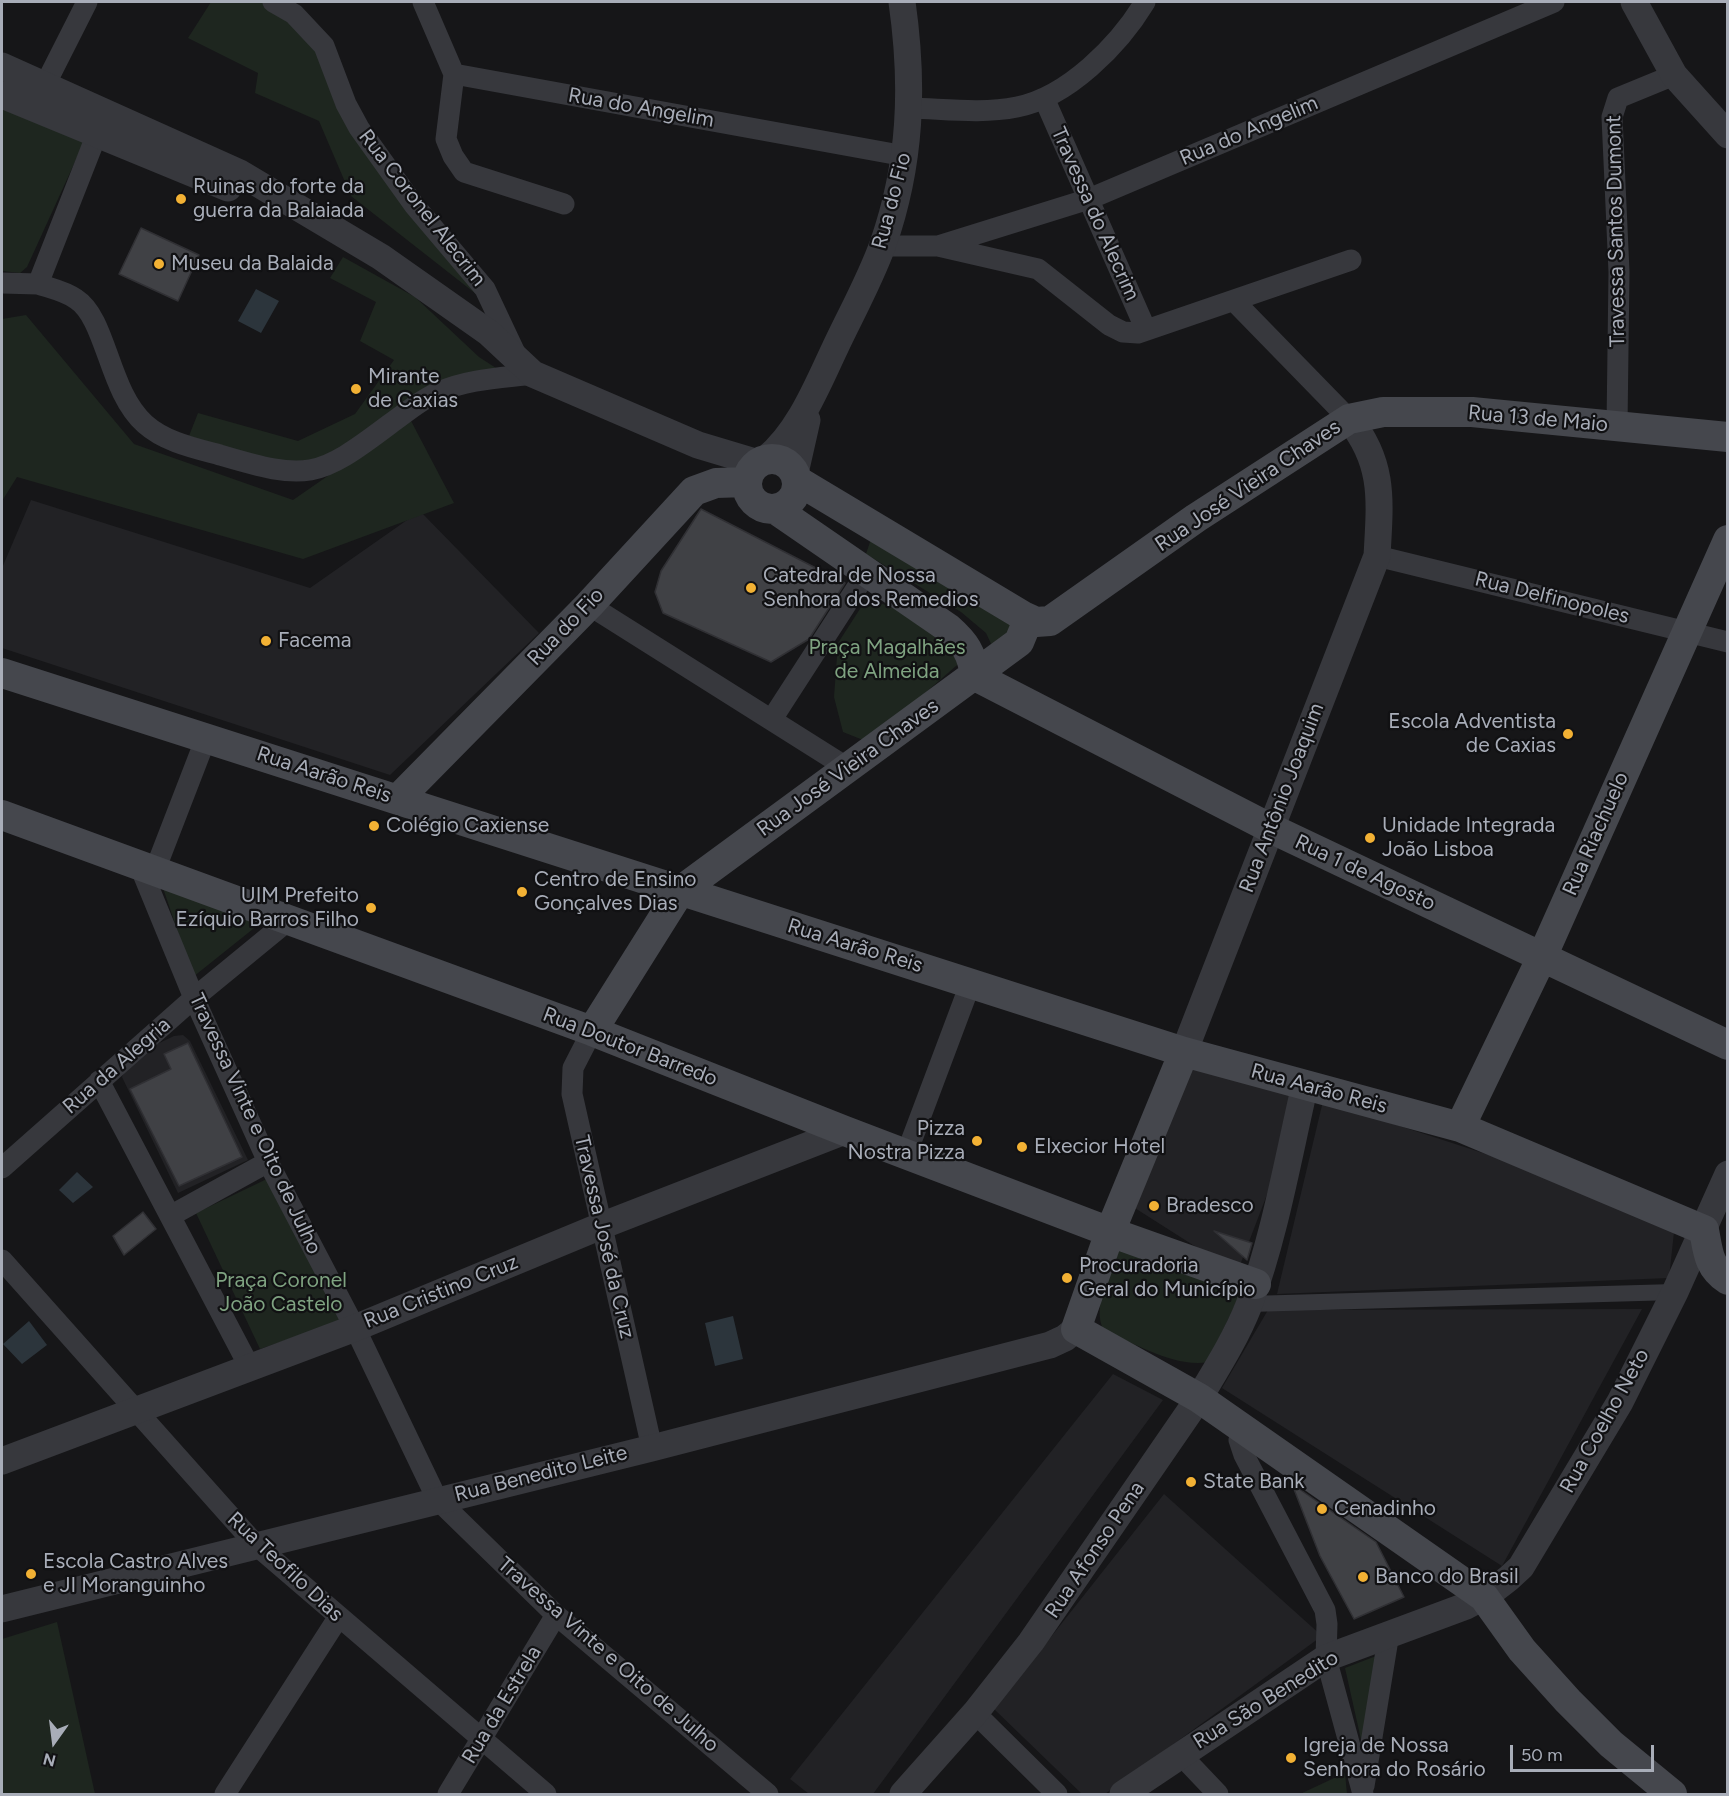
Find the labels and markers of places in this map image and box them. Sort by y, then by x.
place label: Ruinas do forte da guerra da Balaiada [193,174,364,224]
marker: Ruinas do forte da guerra da Balaiada [174,192,188,206]
place label: Museu da Balaida [171,251,334,277]
marker: Museu da Balaida [152,257,166,271]
place label: Mirante de Caxias [368,364,458,414]
marker: Mirante de Caxias [349,382,363,396]
place label: Catedral de Nossa Senhora dos Remedios [763,563,979,613]
marker: Catedral de Nossa Senhora dos Remedios [744,581,758,595]
place label: Facema [278,628,351,654]
marker: Facema [259,634,273,648]
place label: Escola Adventista de Caxias [1388,709,1556,759]
marker: Escola Adventista de Caxias [1561,727,1575,741]
place label: Colégio Caxiense [386,813,549,839]
place label: Unidade Integrada João Lisboa [1382,813,1555,863]
marker: Colégio Caxiense [367,819,381,833]
marker: Unidade Integrada João Lisboa [1363,831,1377,845]
place label: Centro de Ensino Gonçalves Dias [534,867,696,917]
place label: UIM Prefeito Ezíquio Barros Filho [176,883,359,933]
marker: Centro de Ensino Gonçalves Dias [515,885,529,899]
marker: UIM Prefeito Ezíquio Barros Filho [364,901,378,915]
place label: Pizza Nostra Pizza [847,1116,965,1166]
marker: Pizza Nostra Pizza [970,1134,984,1148]
place label: Elxecior Hotel [1034,1134,1165,1160]
marker: Elxecior Hotel [1015,1140,1029,1154]
place label: Bradesco [1166,1193,1254,1219]
marker: Bradesco [1147,1199,1161,1213]
place label: Procuradoria Geral do Município [1079,1253,1255,1303]
marker: Procuradoria Geral do Município [1060,1271,1074,1285]
place label: State Bank [1203,1469,1304,1495]
marker: State Bank [1184,1475,1198,1489]
place label: Cenadinho [1334,1496,1436,1522]
marker: Cenadinho [1315,1502,1329,1516]
place label: Escola Castro Alves e JI Moranguinho [43,1549,228,1599]
place label: Banco do Brasil [1375,1564,1519,1590]
marker: Escola Castro Alves e JI Moranguinho [24,1567,38,1581]
marker: Banco do Brasil [1356,1570,1370,1584]
place label: Igreja de Nossa Senhora do Rosário [1303,1733,1486,1783]
marker: Igreja de Nossa Senhora do Rosário [1284,1751,1298,1765]

